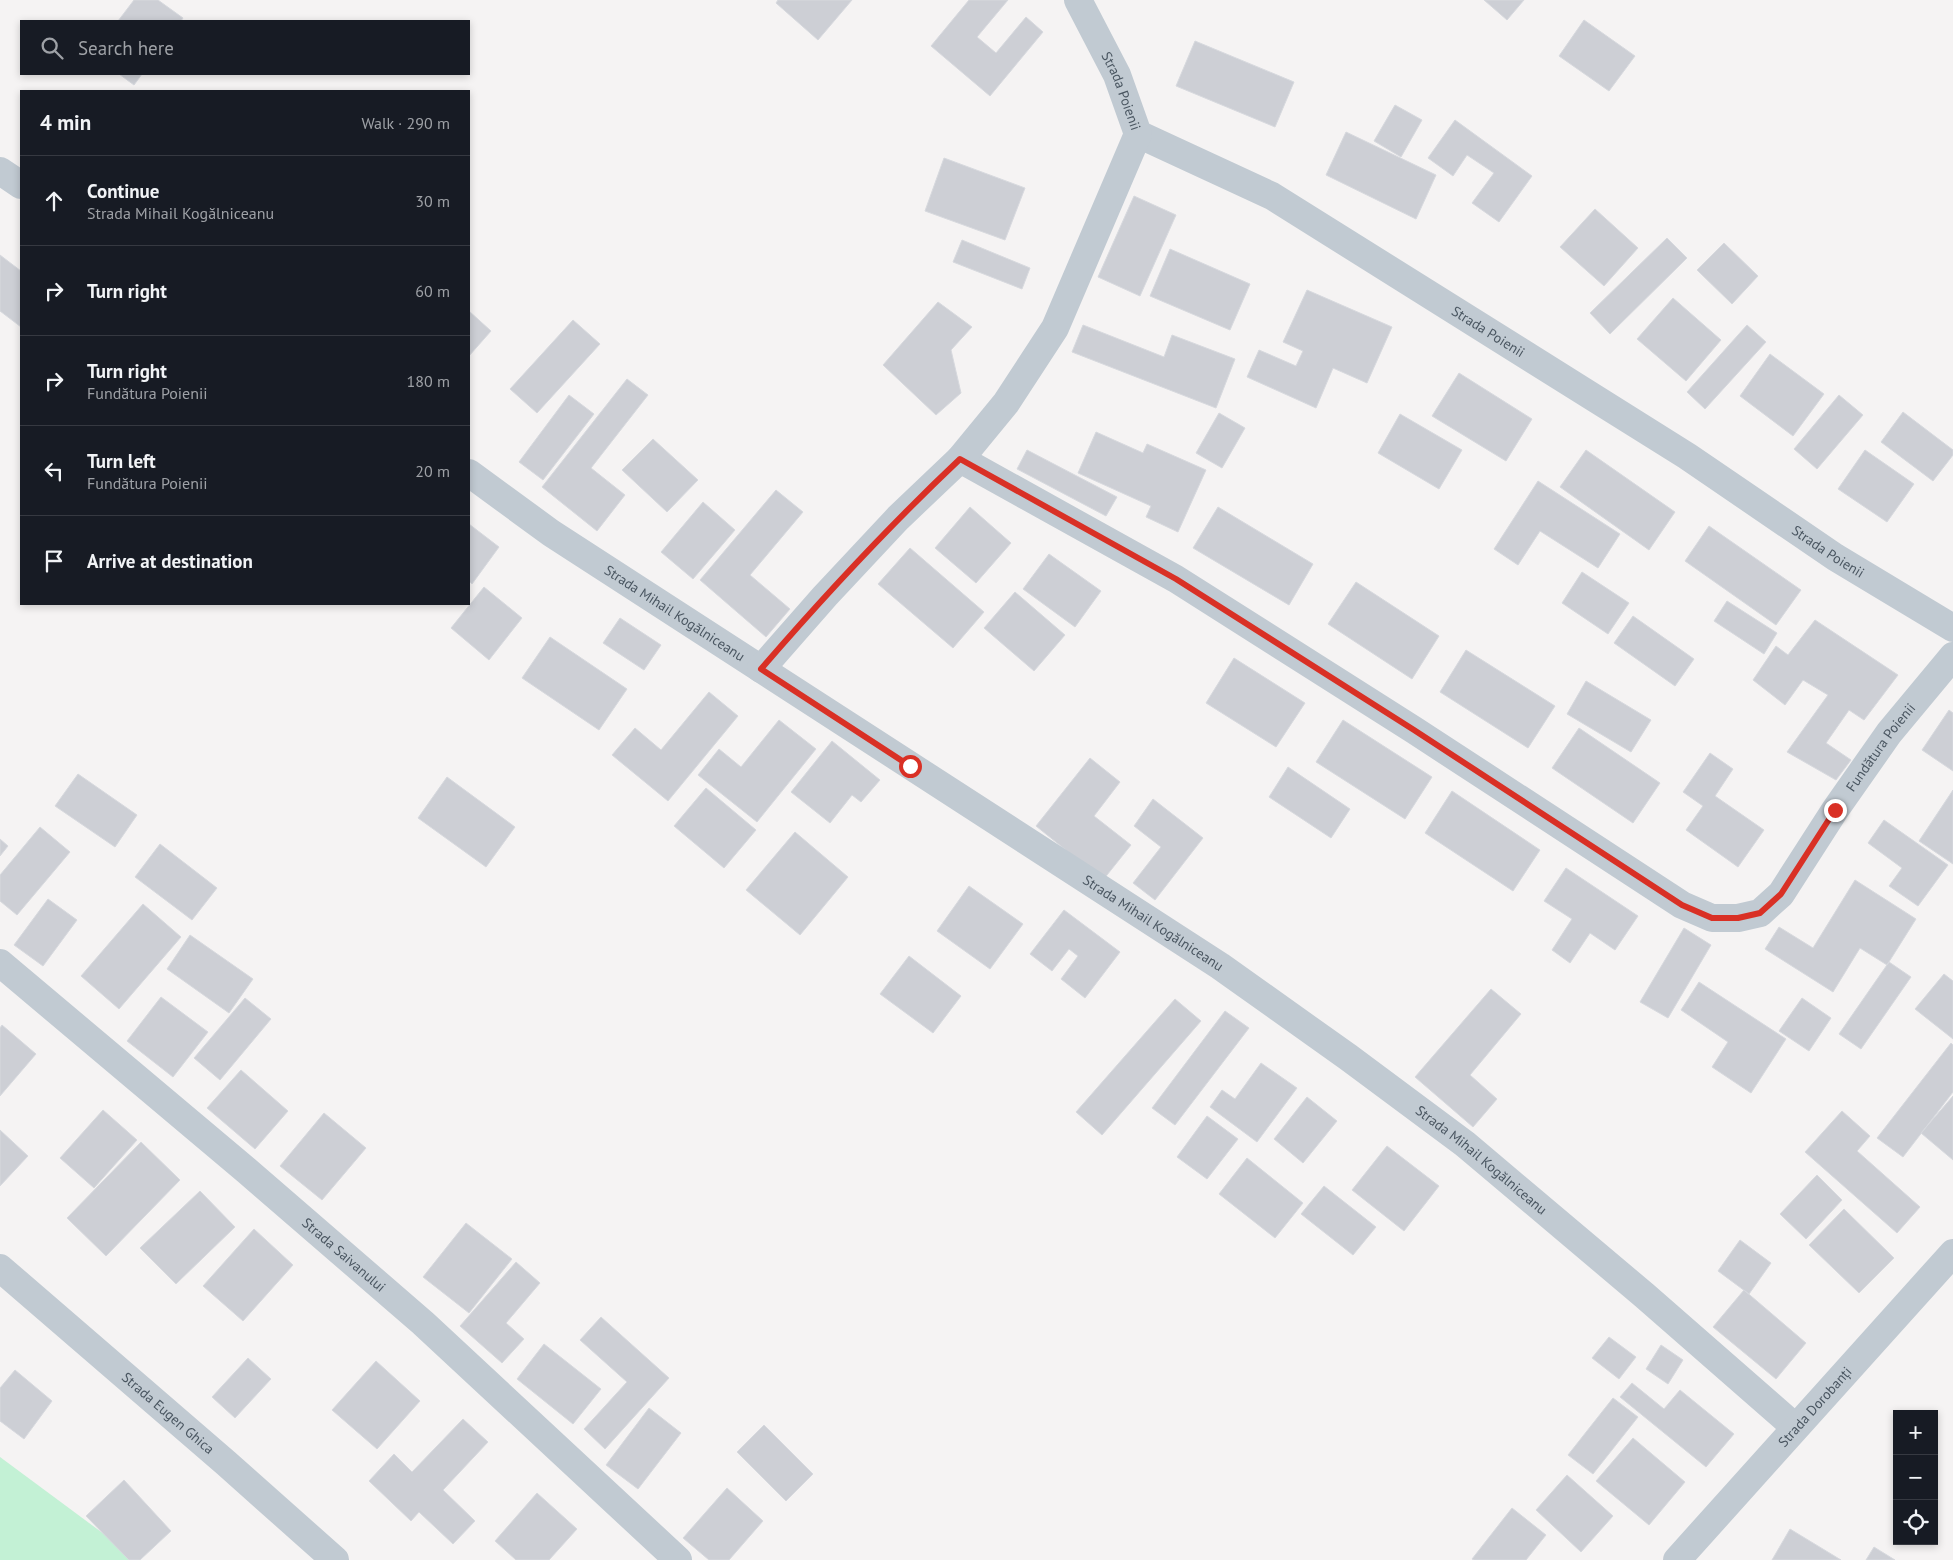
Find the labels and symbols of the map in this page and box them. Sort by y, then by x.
street label: Strada Poienii [1097,49,1145,133]
street label: Strada Poienii [1448,302,1528,361]
street label: Strada Poienii [1788,521,1868,582]
street label: Strada Mihail Kogălniceanu [601,561,748,665]
street label: Fundătura Poienii [1842,699,1919,795]
route start [899,755,922,778]
route end [1824,799,1847,822]
street label: Strada Mihail Kogălniceanu [1080,871,1227,975]
street label: Strada Mihail Kogălniceanu [1412,1101,1551,1218]
street label: Strada Saivanului [299,1214,389,1296]
street label: Strada Dorobanți [1774,1363,1855,1451]
street label: Strada Eugen Ghica [118,1368,218,1458]

